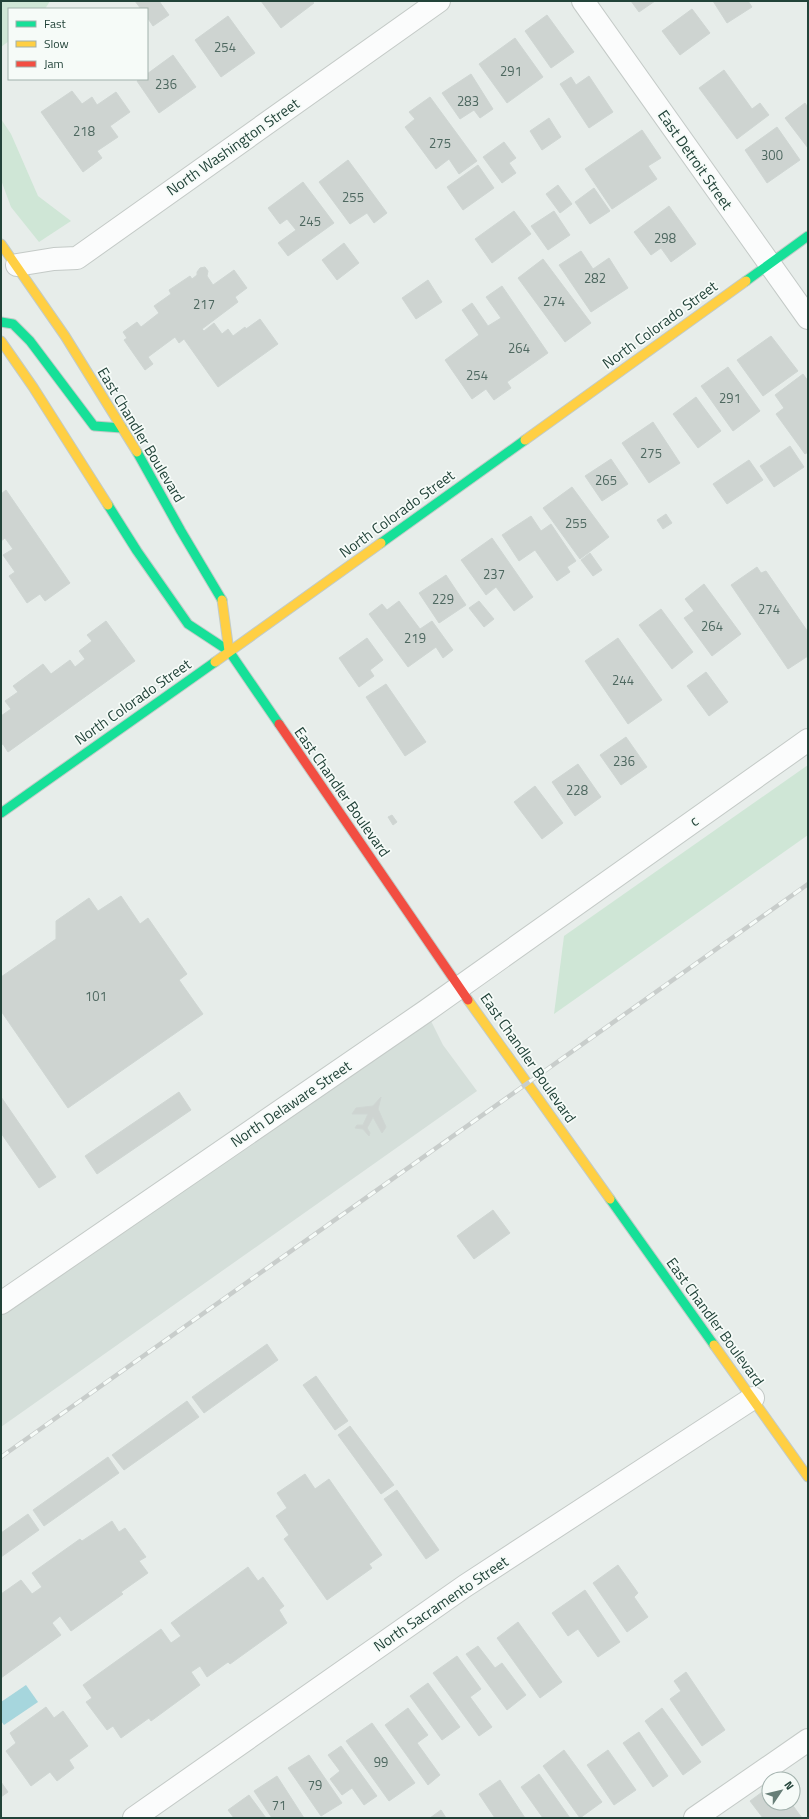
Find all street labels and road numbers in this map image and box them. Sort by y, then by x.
street label: North Washington Street [162,92,304,201]
street label: East Detroit Street [652,105,739,215]
street label: North Colorado Street [597,274,723,374]
street label: East Chandler Boulevard [92,363,191,507]
street label: North Colorado Street [334,463,460,563]
street label: North Colorado Street [70,652,196,750]
street label: East Chandler Boulevard [289,722,396,861]
street label: c [684,809,703,832]
street label: East Chandler Boulevard [475,988,582,1127]
street label: North Delaware Street [226,1054,356,1153]
street label: East Chandler Boulevard [661,1253,770,1391]
street label: North Sacramento Street [369,1549,513,1657]

